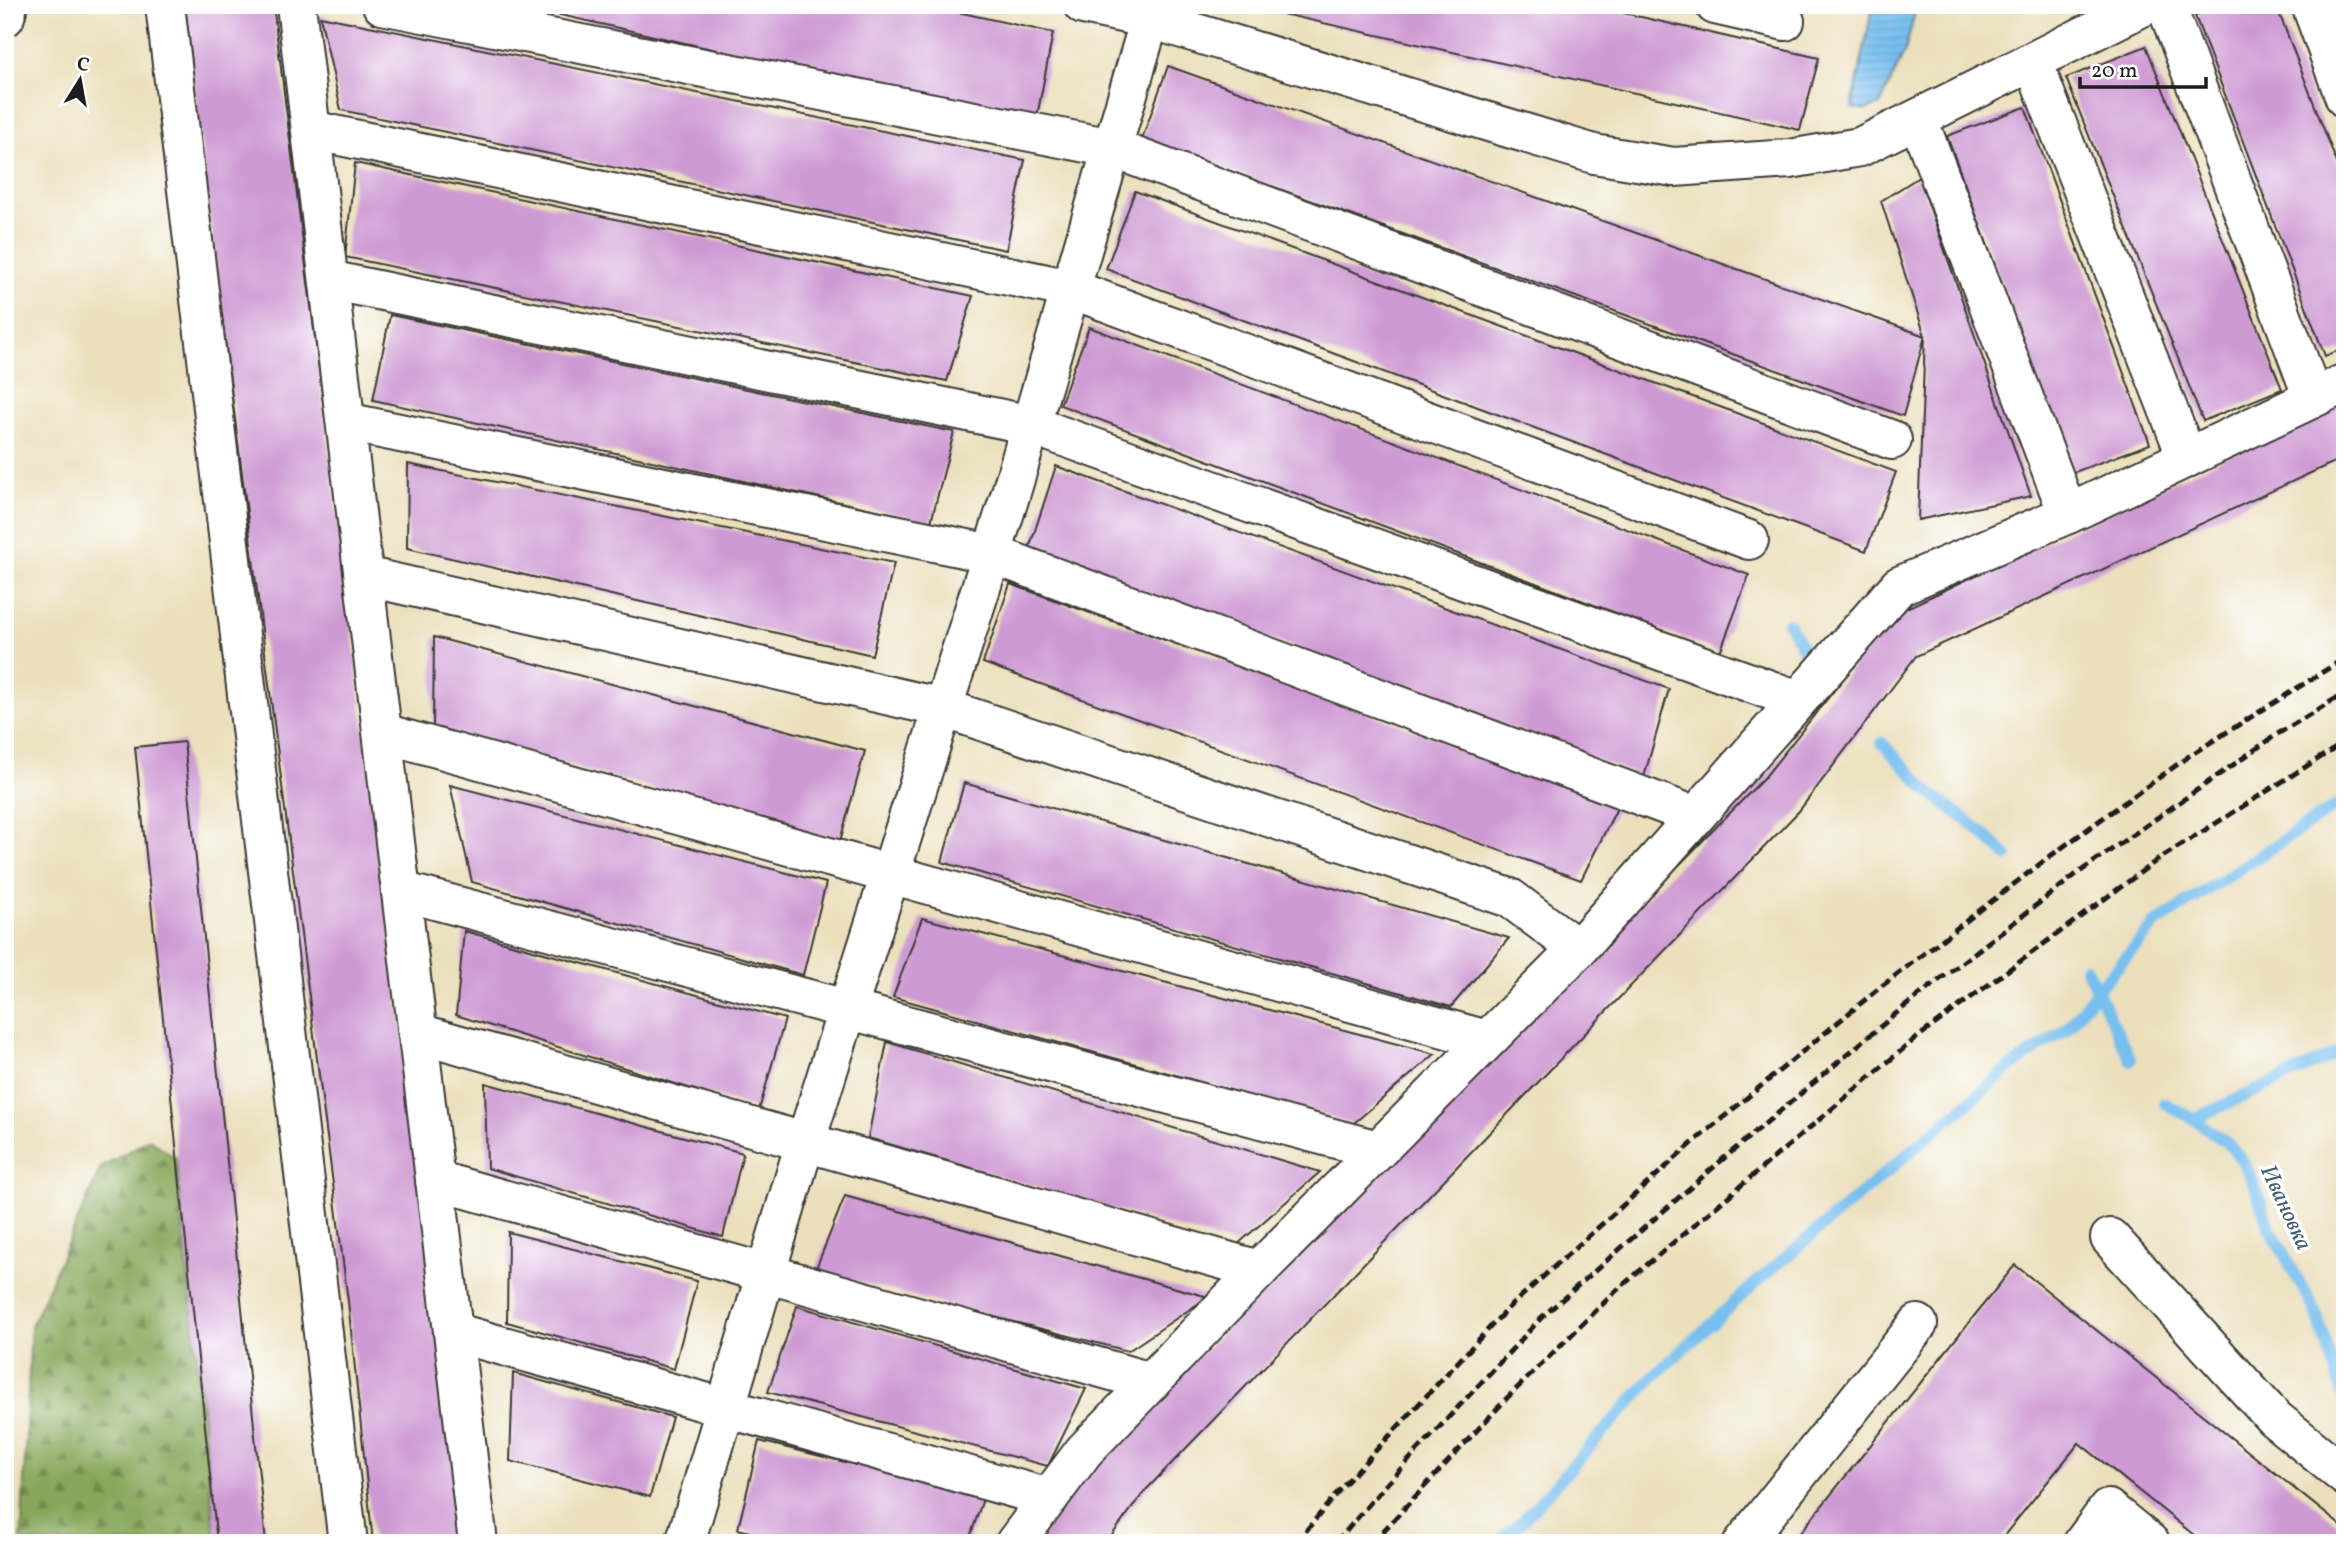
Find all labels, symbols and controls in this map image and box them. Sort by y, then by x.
north arrow [46,46,116,116]
scale bar [2080,46,2206,90]
text: С [74,51,91,79]
text: 20 m [2091,57,2137,86]
water label: Ивановка [2251,1160,2319,1256]

